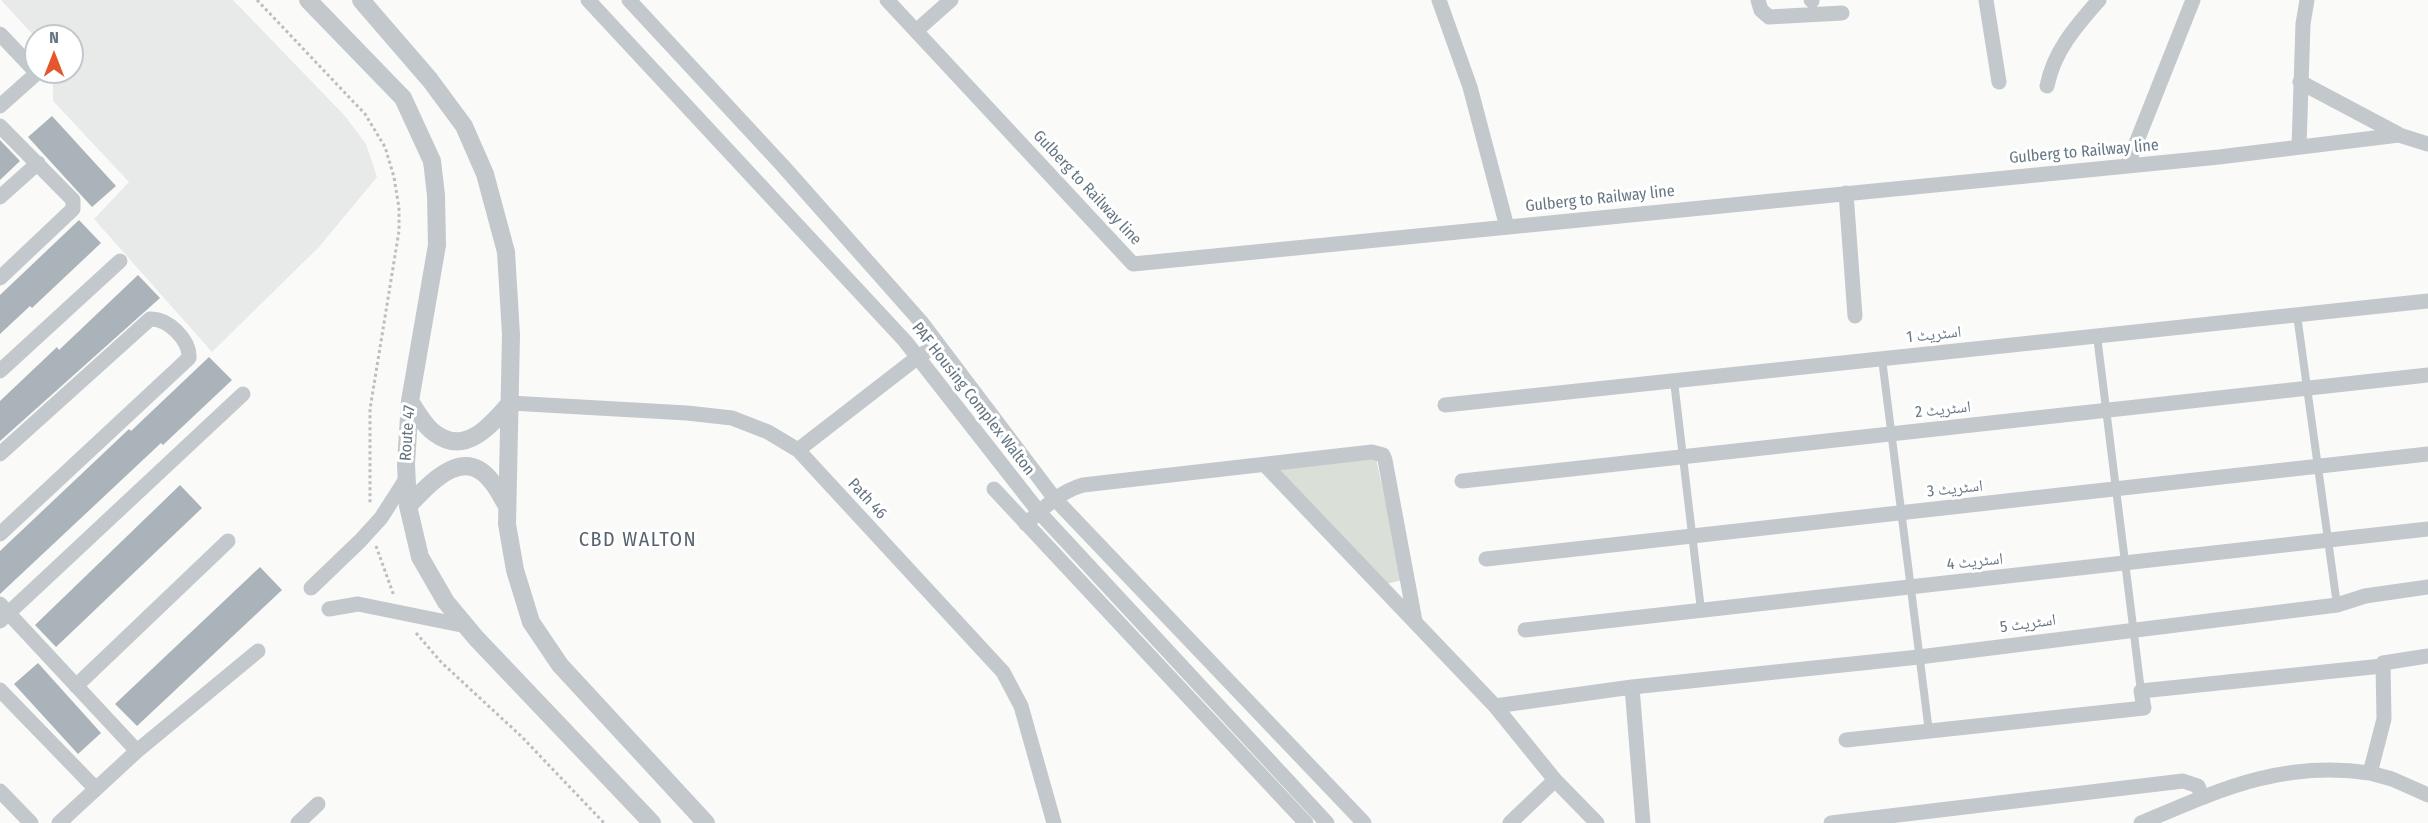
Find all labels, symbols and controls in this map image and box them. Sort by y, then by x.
north arrow [24,24,84,84]
text: N [49,28,59,47]
street label: Gulberg to Railway line [1029,127,1145,249]
street label: Gulberg to Railway line [2008,136,2160,168]
street label: Gulberg to Railway line [1524,182,1676,216]
street label: PAF Housing Complex Walton [907,319,1039,479]
street label: اسٹریٹ 1 [1906,323,1962,347]
street label: اسٹریٹ 2 [1914,398,1972,422]
street label: Route 47 [396,404,420,462]
street label: Path 46 [843,475,891,523]
street label: اسٹریٹ 3 [1926,477,1984,501]
district label: CBD WALTON [579,528,697,552]
street label: اسٹریٹ 4 [1946,549,2004,575]
street label: اسٹریٹ 5 [1999,611,2057,637]

